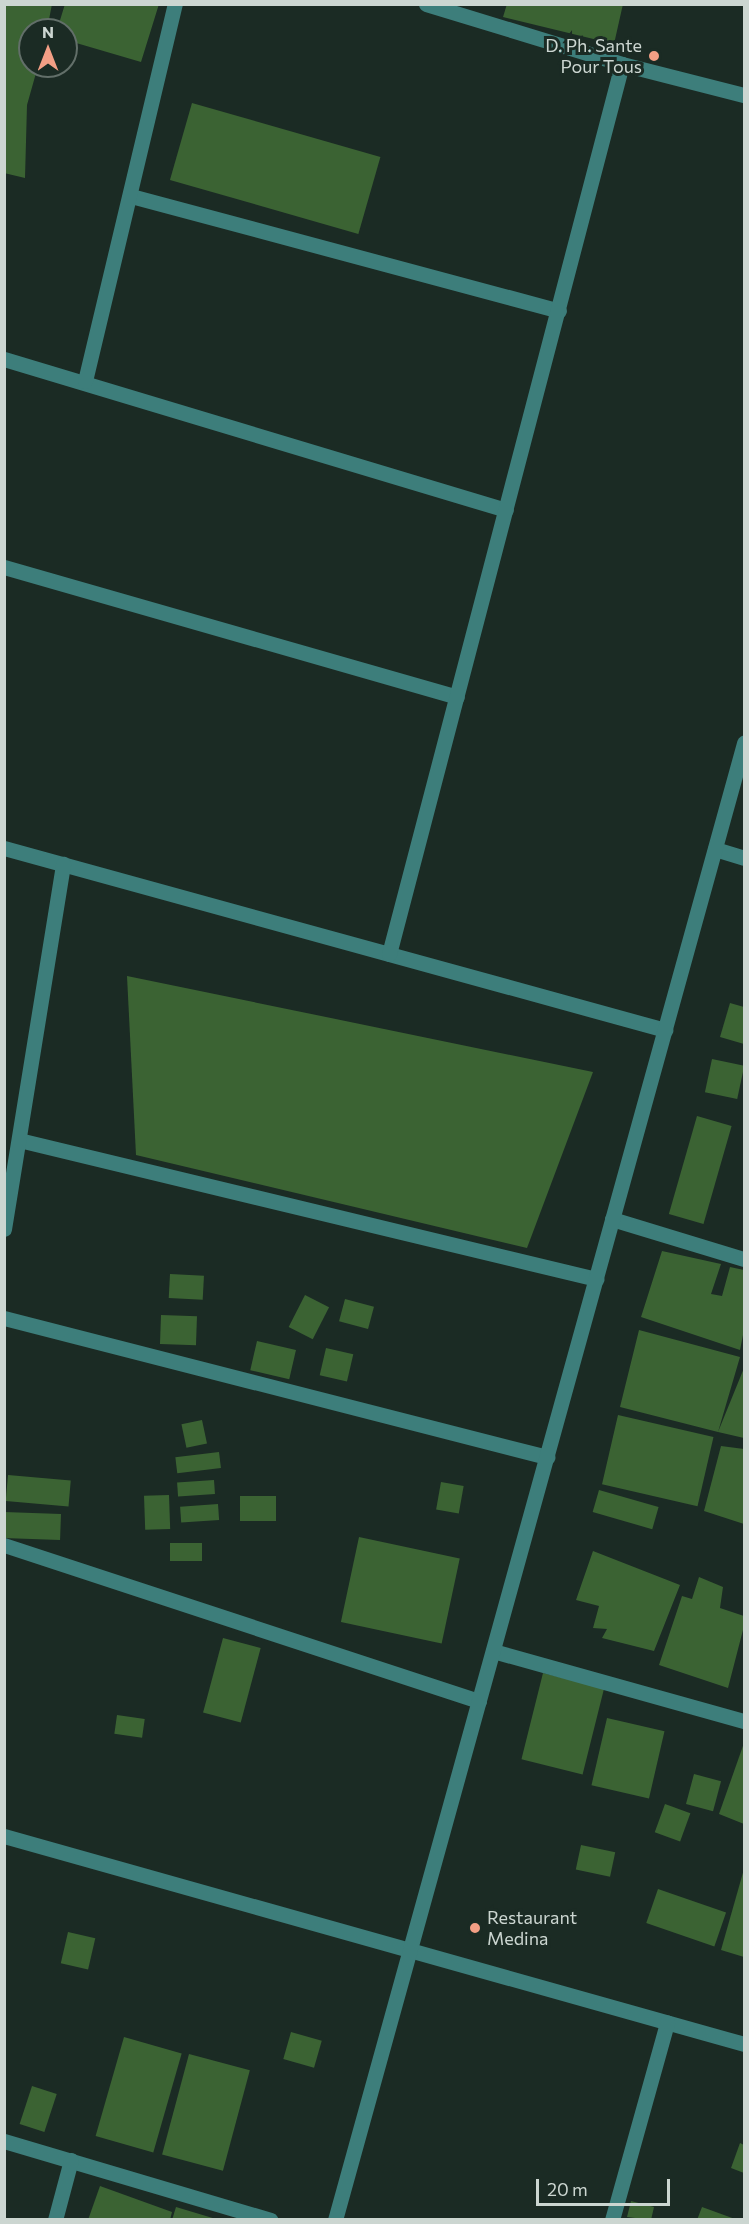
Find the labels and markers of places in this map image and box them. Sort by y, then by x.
place label: D. Ph. Sante Pour Tous [545,35,642,78]
marker: D. Ph. Sante Pour Tous [647,49,661,63]
place label: Restaurant Medina [487,1907,577,1950]
marker: Restaurant Medina [468,1921,482,1935]

